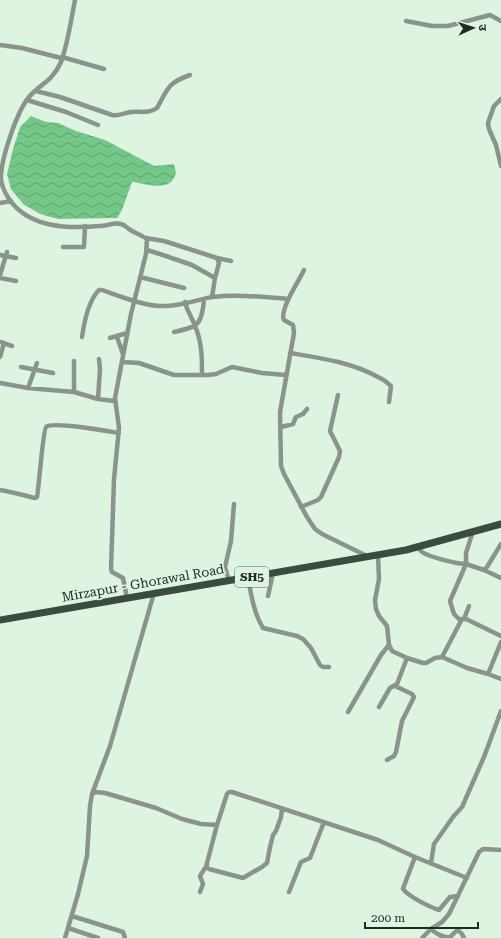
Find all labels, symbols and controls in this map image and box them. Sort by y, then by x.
north arrow [453,8,493,48]
text: उ [476,24,489,32]
street label: Mirzapur - Ghorawal Road [61,561,226,605]
road number: SH5 [235,567,269,587]
scale bar [365,904,478,930]
text: 200 m [371,911,405,925]

